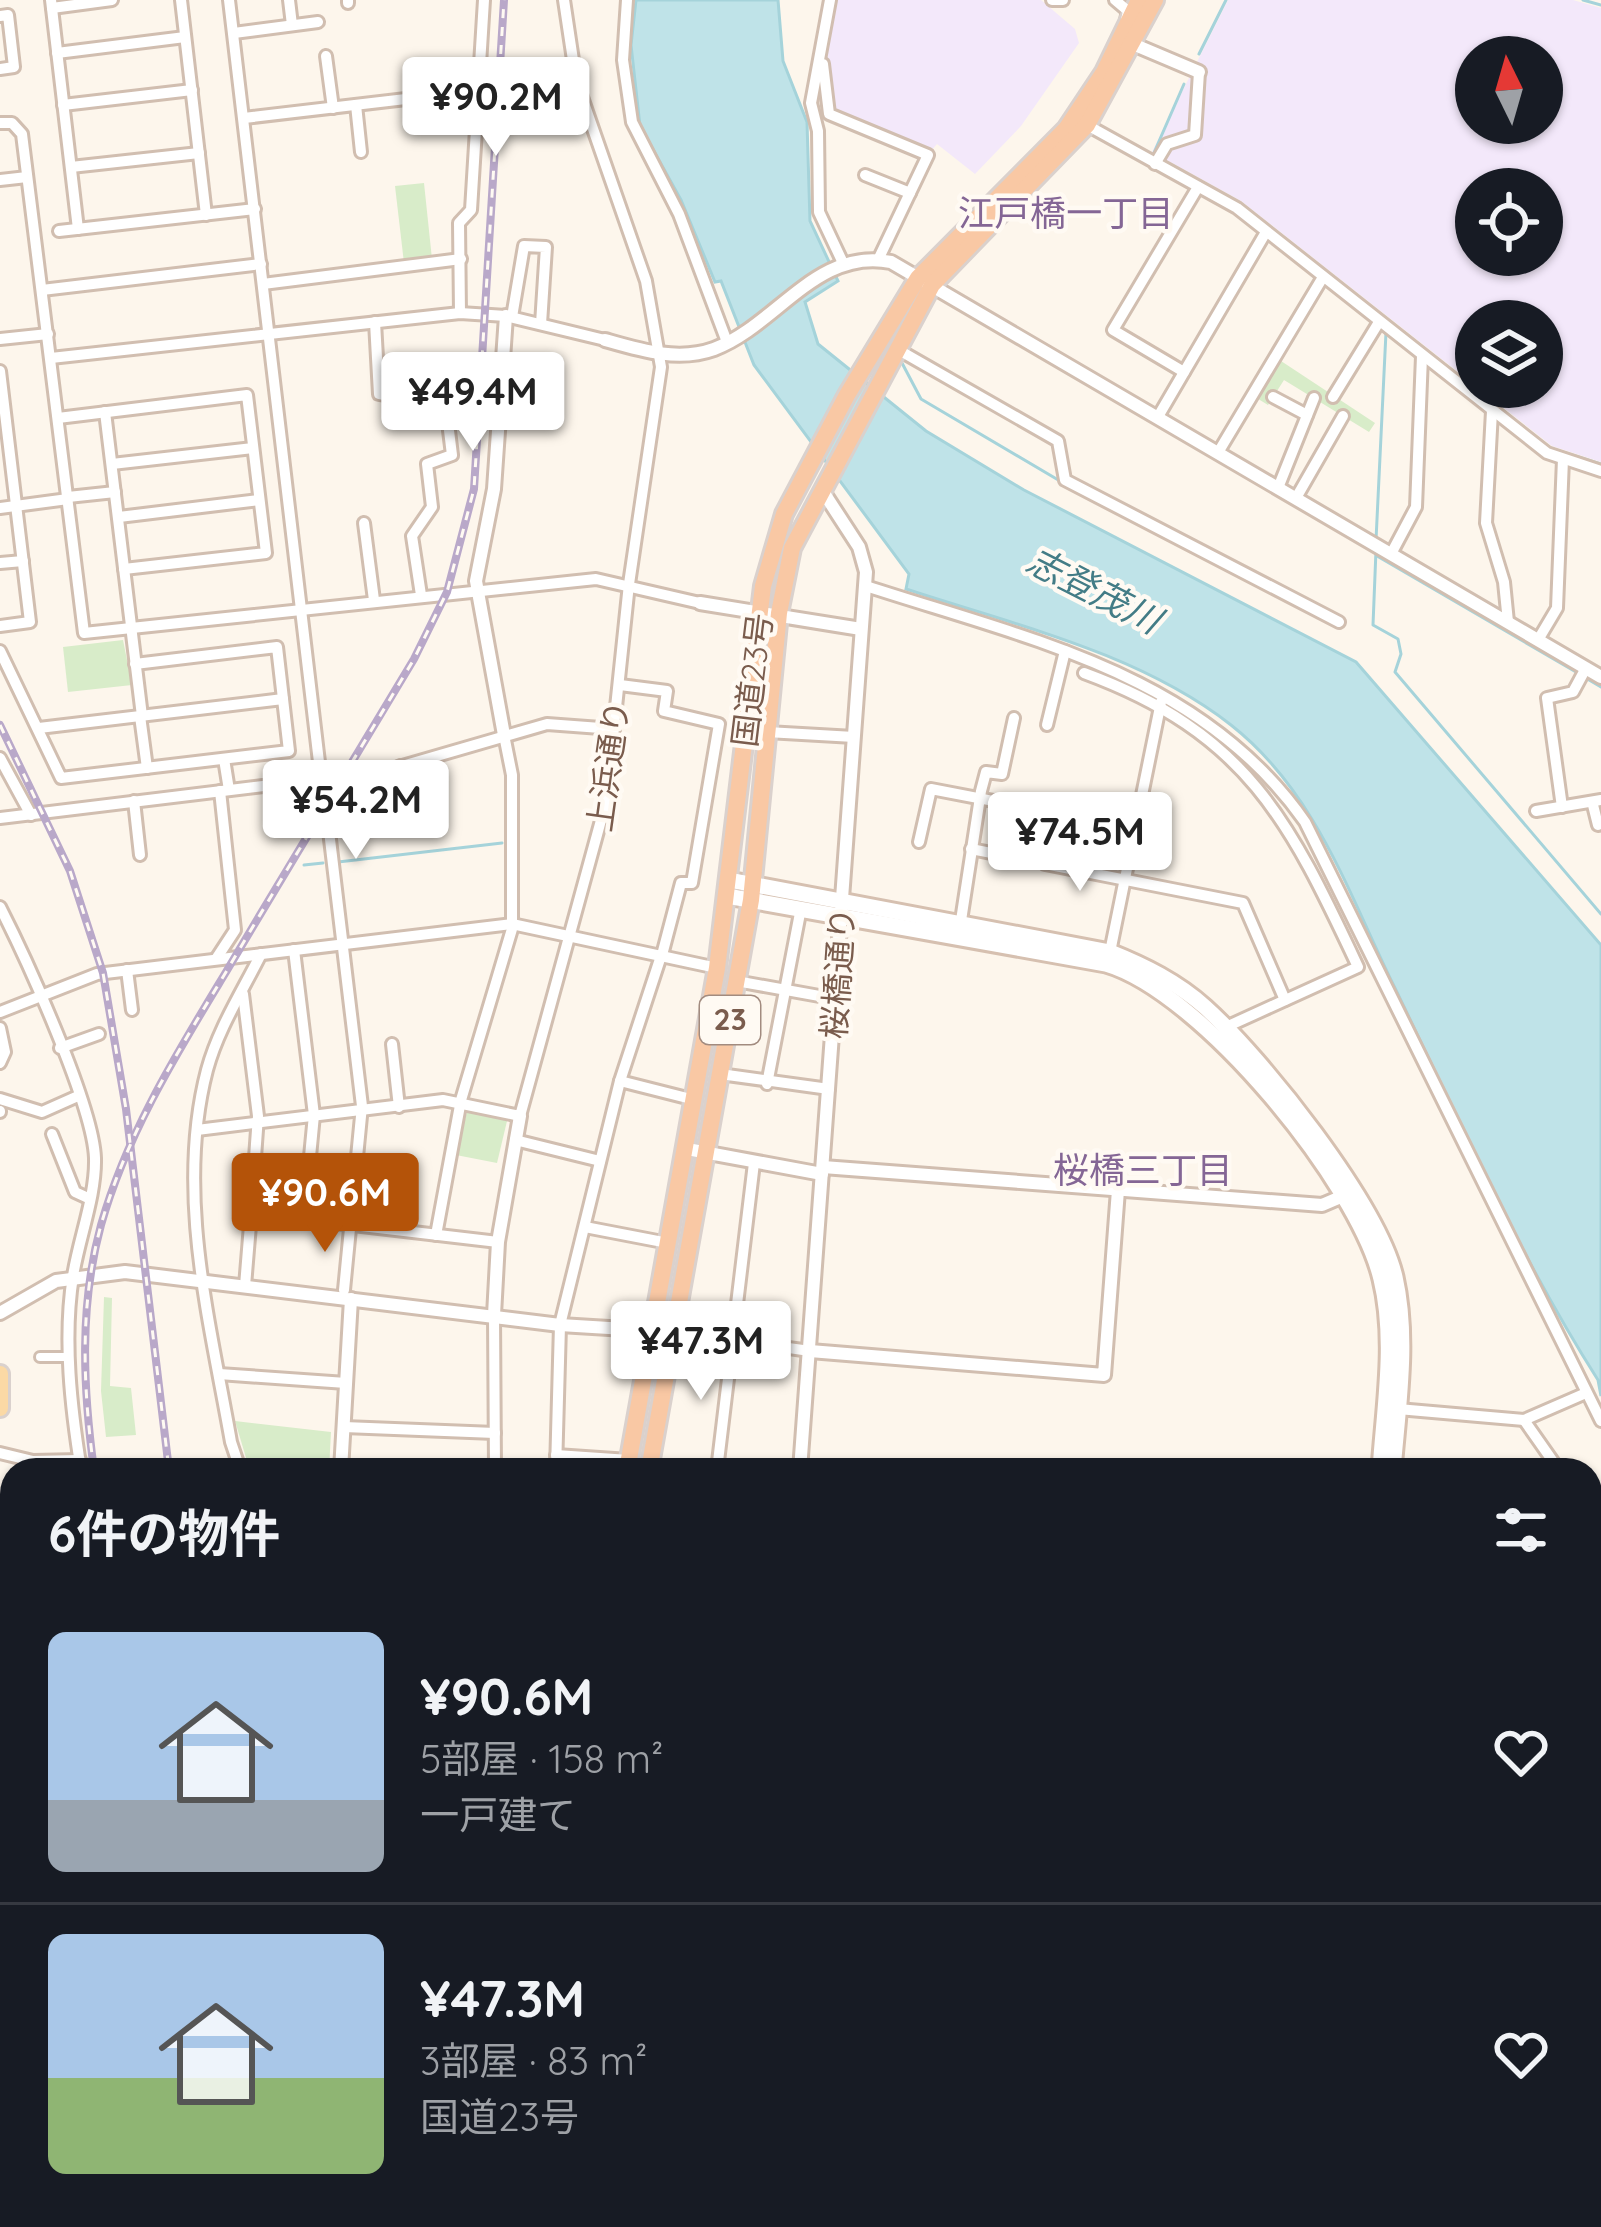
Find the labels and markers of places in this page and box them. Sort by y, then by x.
pin: ¥90.2M [398,57,594,159]
pin: ¥49.4M [375,352,571,454]
pin: ¥54.2M [258,760,454,862]
pin: ¥74.5M [982,792,1178,894]
pin: ¥90.6M [227,1153,423,1255]
pin: ¥47.3M [603,1301,799,1403]

